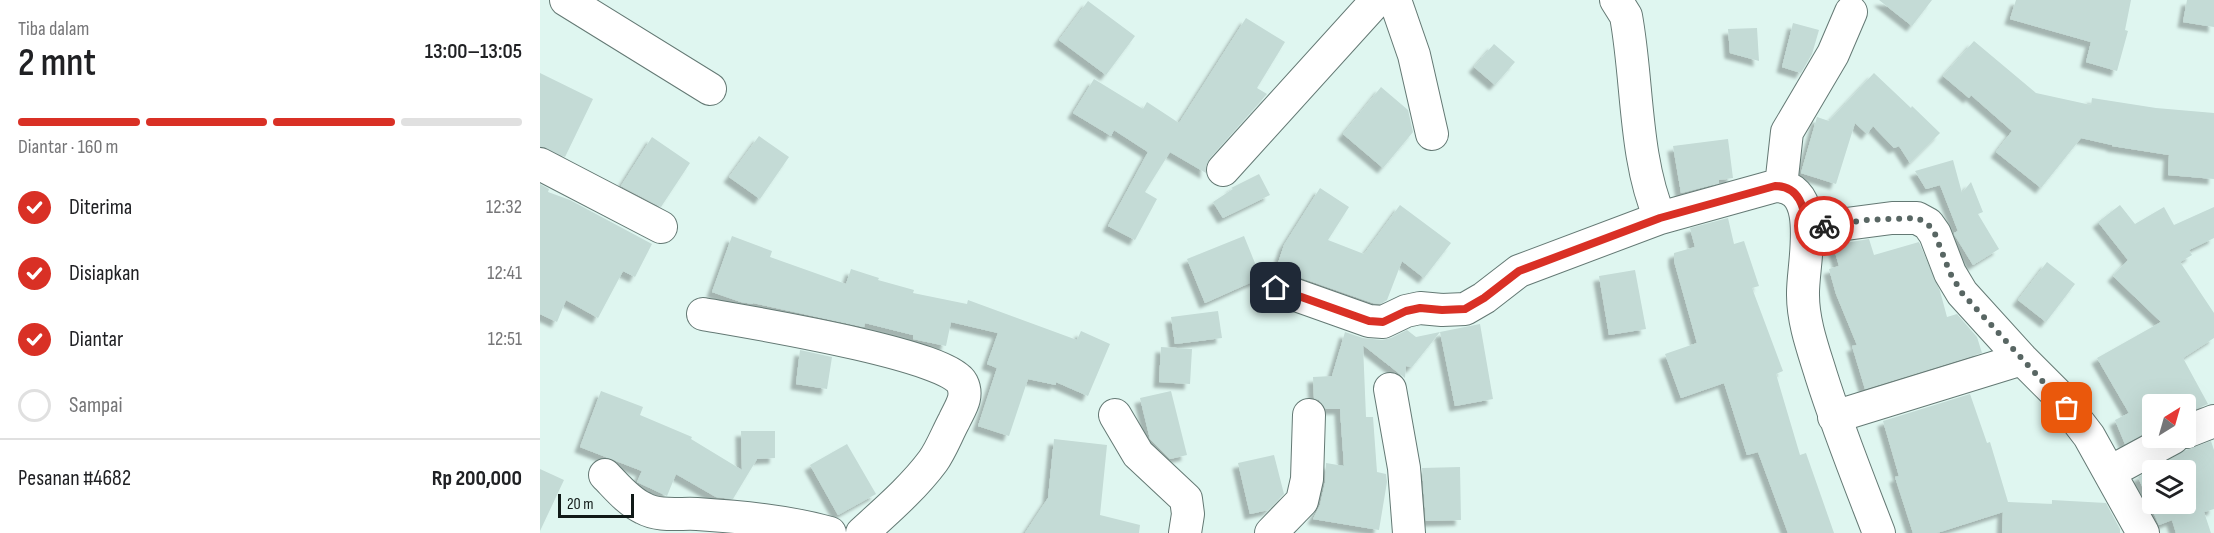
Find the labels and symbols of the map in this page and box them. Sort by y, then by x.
courier [1794,196,1854,256]
pin [1250,262,1301,313]
pin [2041,382,2092,433]
north arrow [2142,394,2196,448]
scale bar [558,491,634,518]

